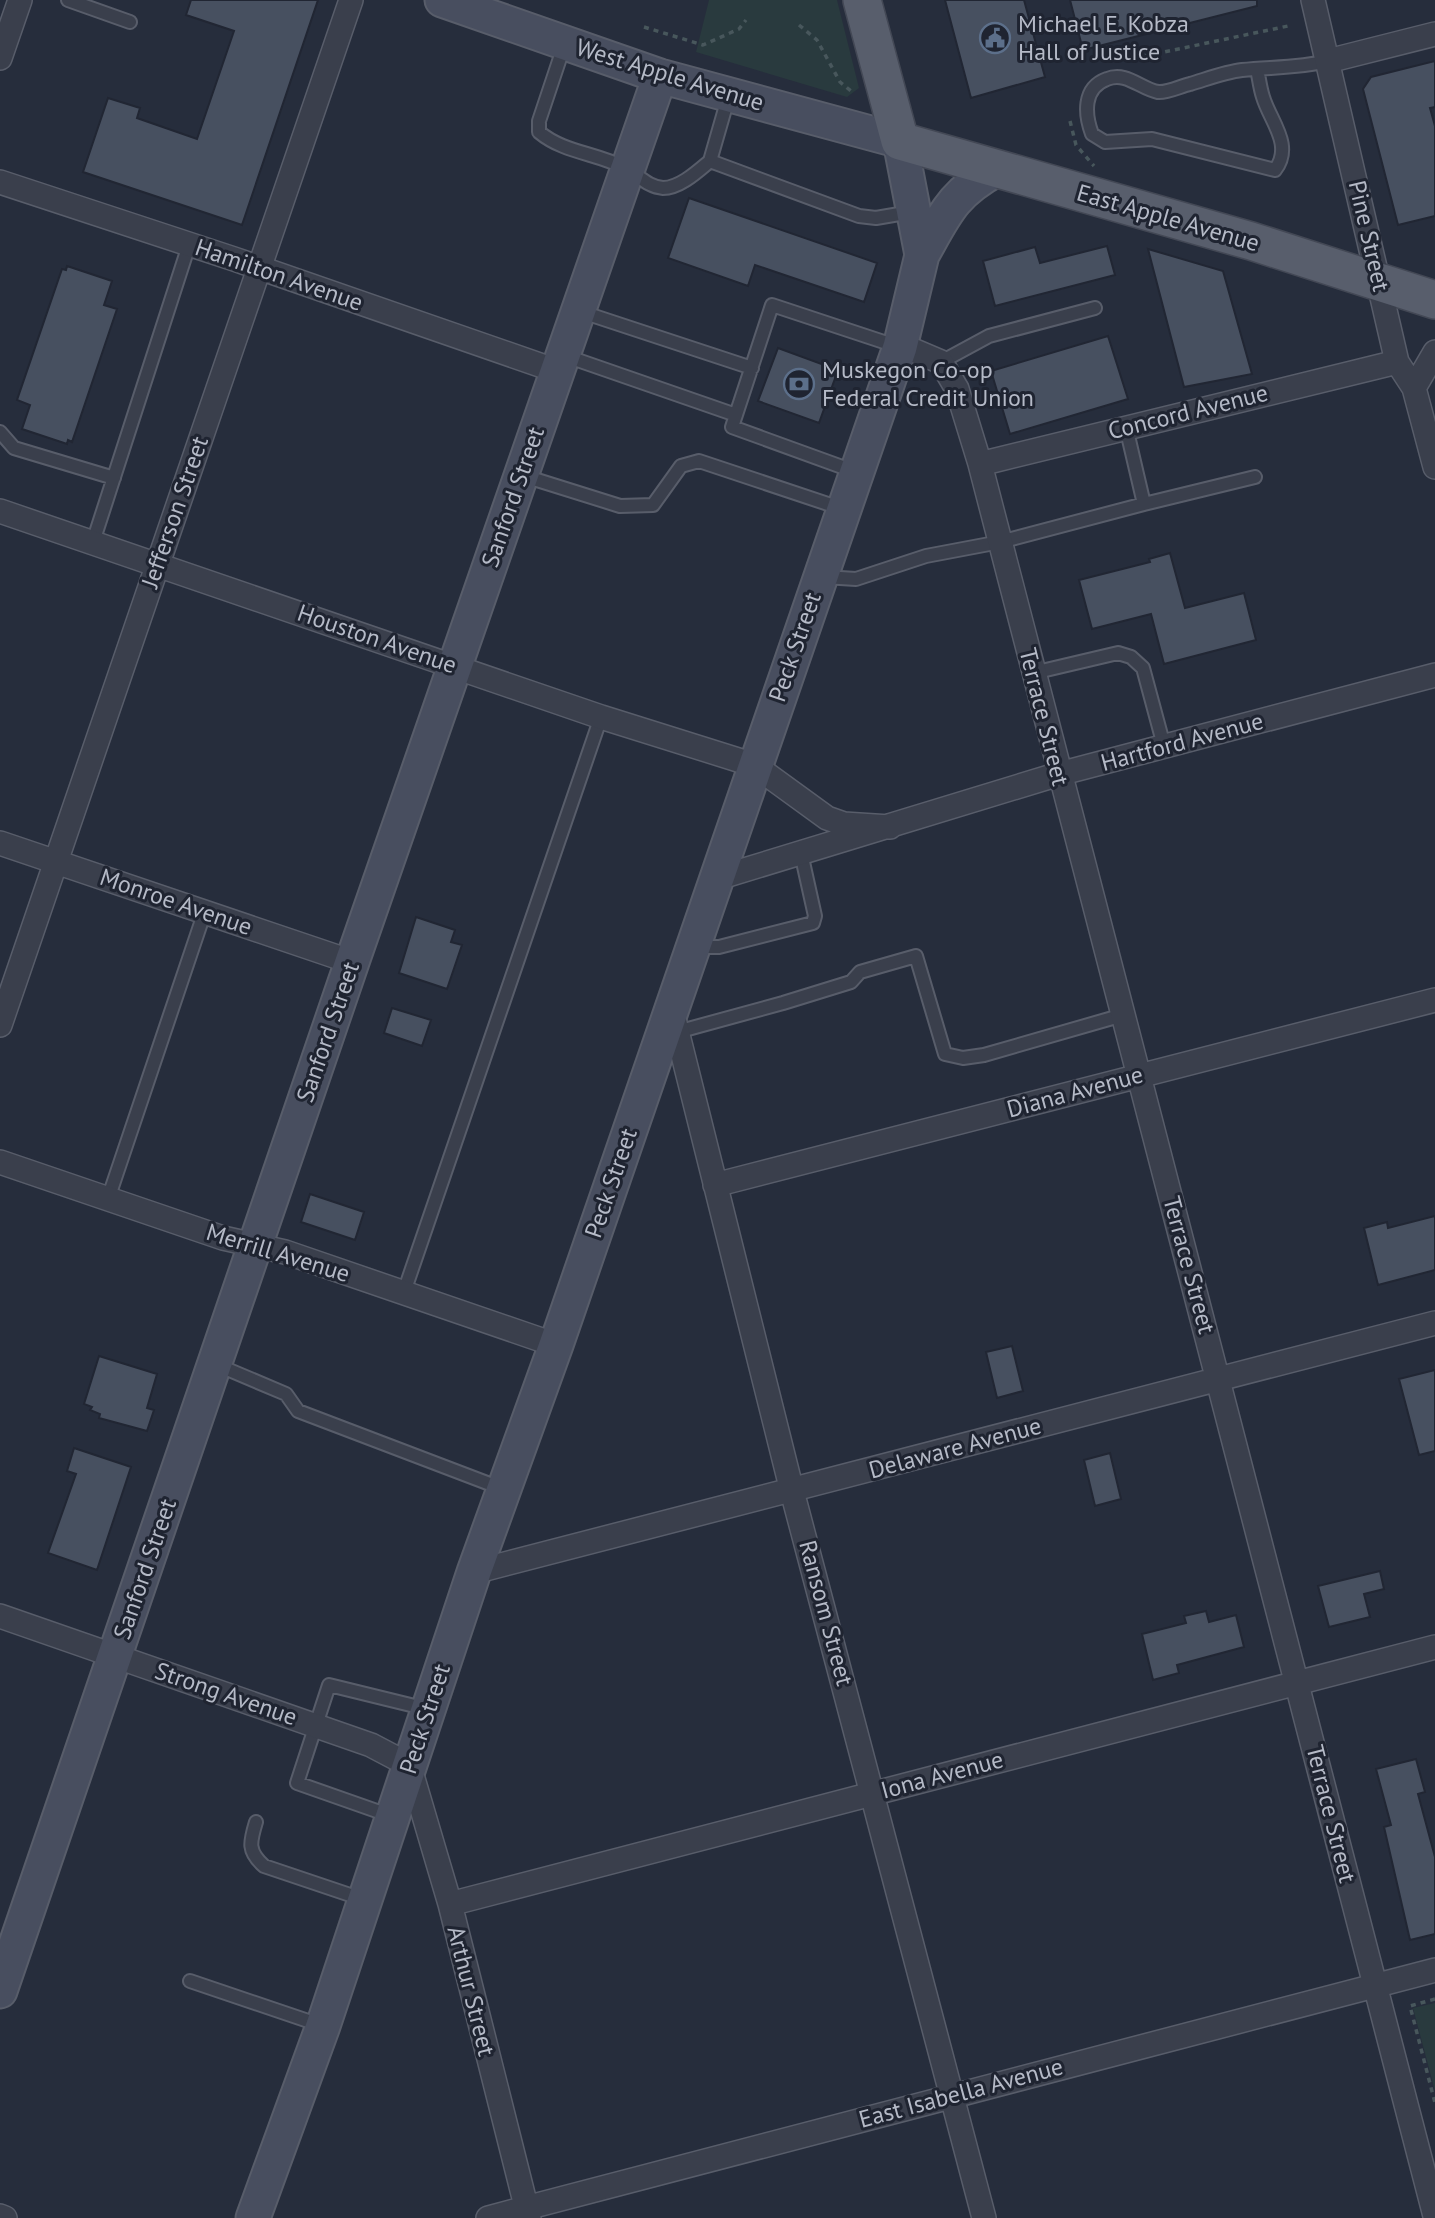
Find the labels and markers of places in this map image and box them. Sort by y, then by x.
place label: Michael E. Kobza Hall of Justice [1018,8,1189,67]
public building icon: Michael E. Kobza Hall of Justice [978,21,1012,55]
place label: Muskegon Co-op Federal Credit Union [822,354,1034,413]
bank icon: Muskegon Co-op Federal Credit Union [782,367,816,401]

